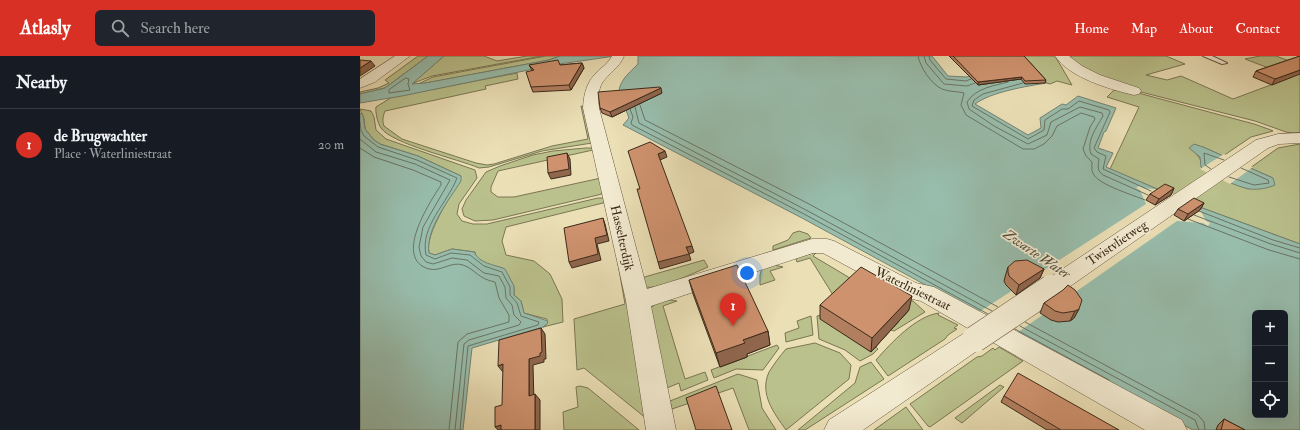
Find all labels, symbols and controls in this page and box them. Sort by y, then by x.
search box [95,10,375,46]
text: Atlasly [20,16,71,40]
icon: search [109,17,131,39]
text: Search here [141,19,210,38]
text: Home [1074,20,1109,37]
text: Map [1131,20,1157,37]
text: About [1179,20,1213,37]
text: Contact [1235,20,1280,37]
text: Nearby [16,72,67,93]
text: de Brugwachter [54,127,147,146]
text: 1 [27,137,31,153]
text: 20 m [318,137,344,153]
text: Place · Waterliniestraat [54,146,172,162]
street label: Hasselterdijk [607,204,638,273]
street label: Twistvlietweg [1084,216,1151,269]
water label: Zwarte Water [999,225,1074,283]
your location [737,263,757,283]
street label: Waterliniestraat [871,263,954,314]
pin: 1 [720,293,746,326]
map controls [1252,310,1288,418]
button: + [1252,310,1288,346]
button: − [1252,346,1288,382]
button: locate [1252,382,1288,418]

